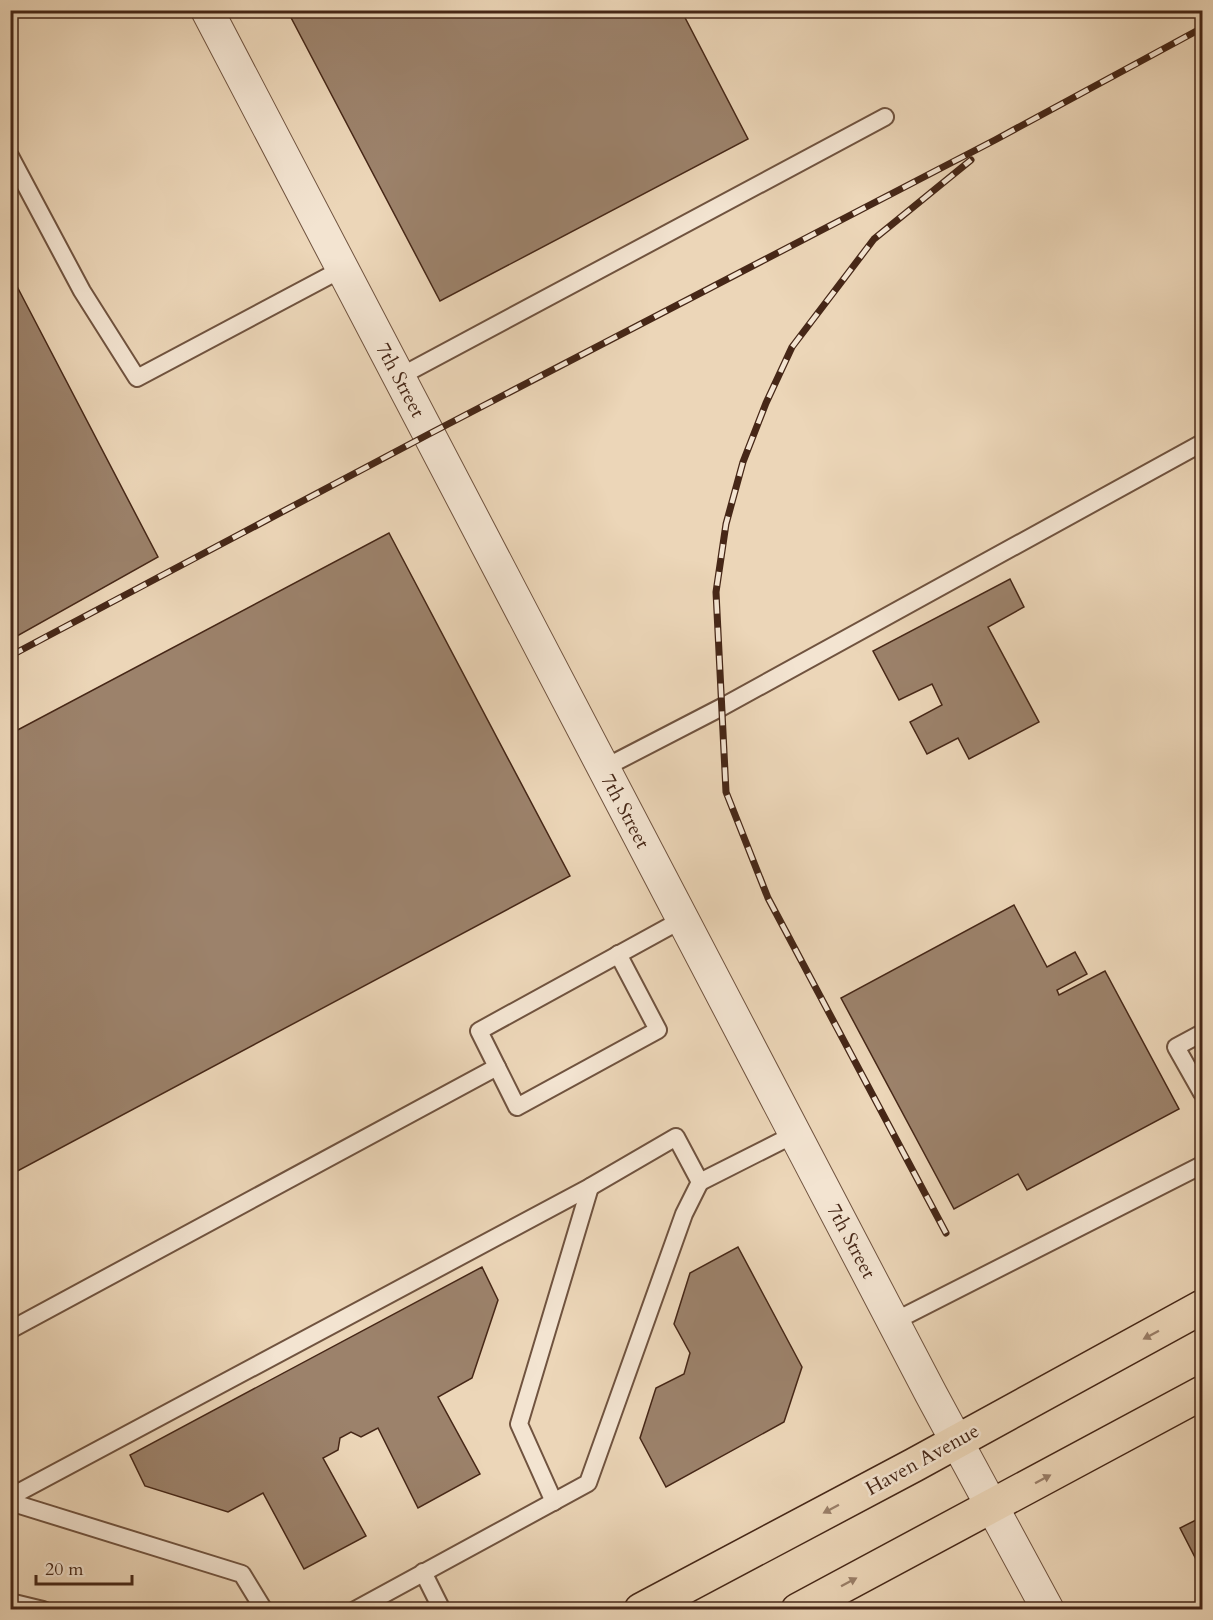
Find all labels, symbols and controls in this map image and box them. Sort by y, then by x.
street label: 7th Street [370,338,432,423]
street label: 7th Street [595,769,657,854]
street label: 7th Street [821,1199,883,1284]
one-way arrow [1142,1330,1159,1340]
street label: Haven Avenue [861,1417,984,1502]
one-way arrow [1035,1474,1052,1484]
one-way arrow [822,1504,839,1514]
scale bar [36,1548,132,1586]
text: 20 m [45,1557,84,1582]
one-way arrow [841,1577,858,1587]

